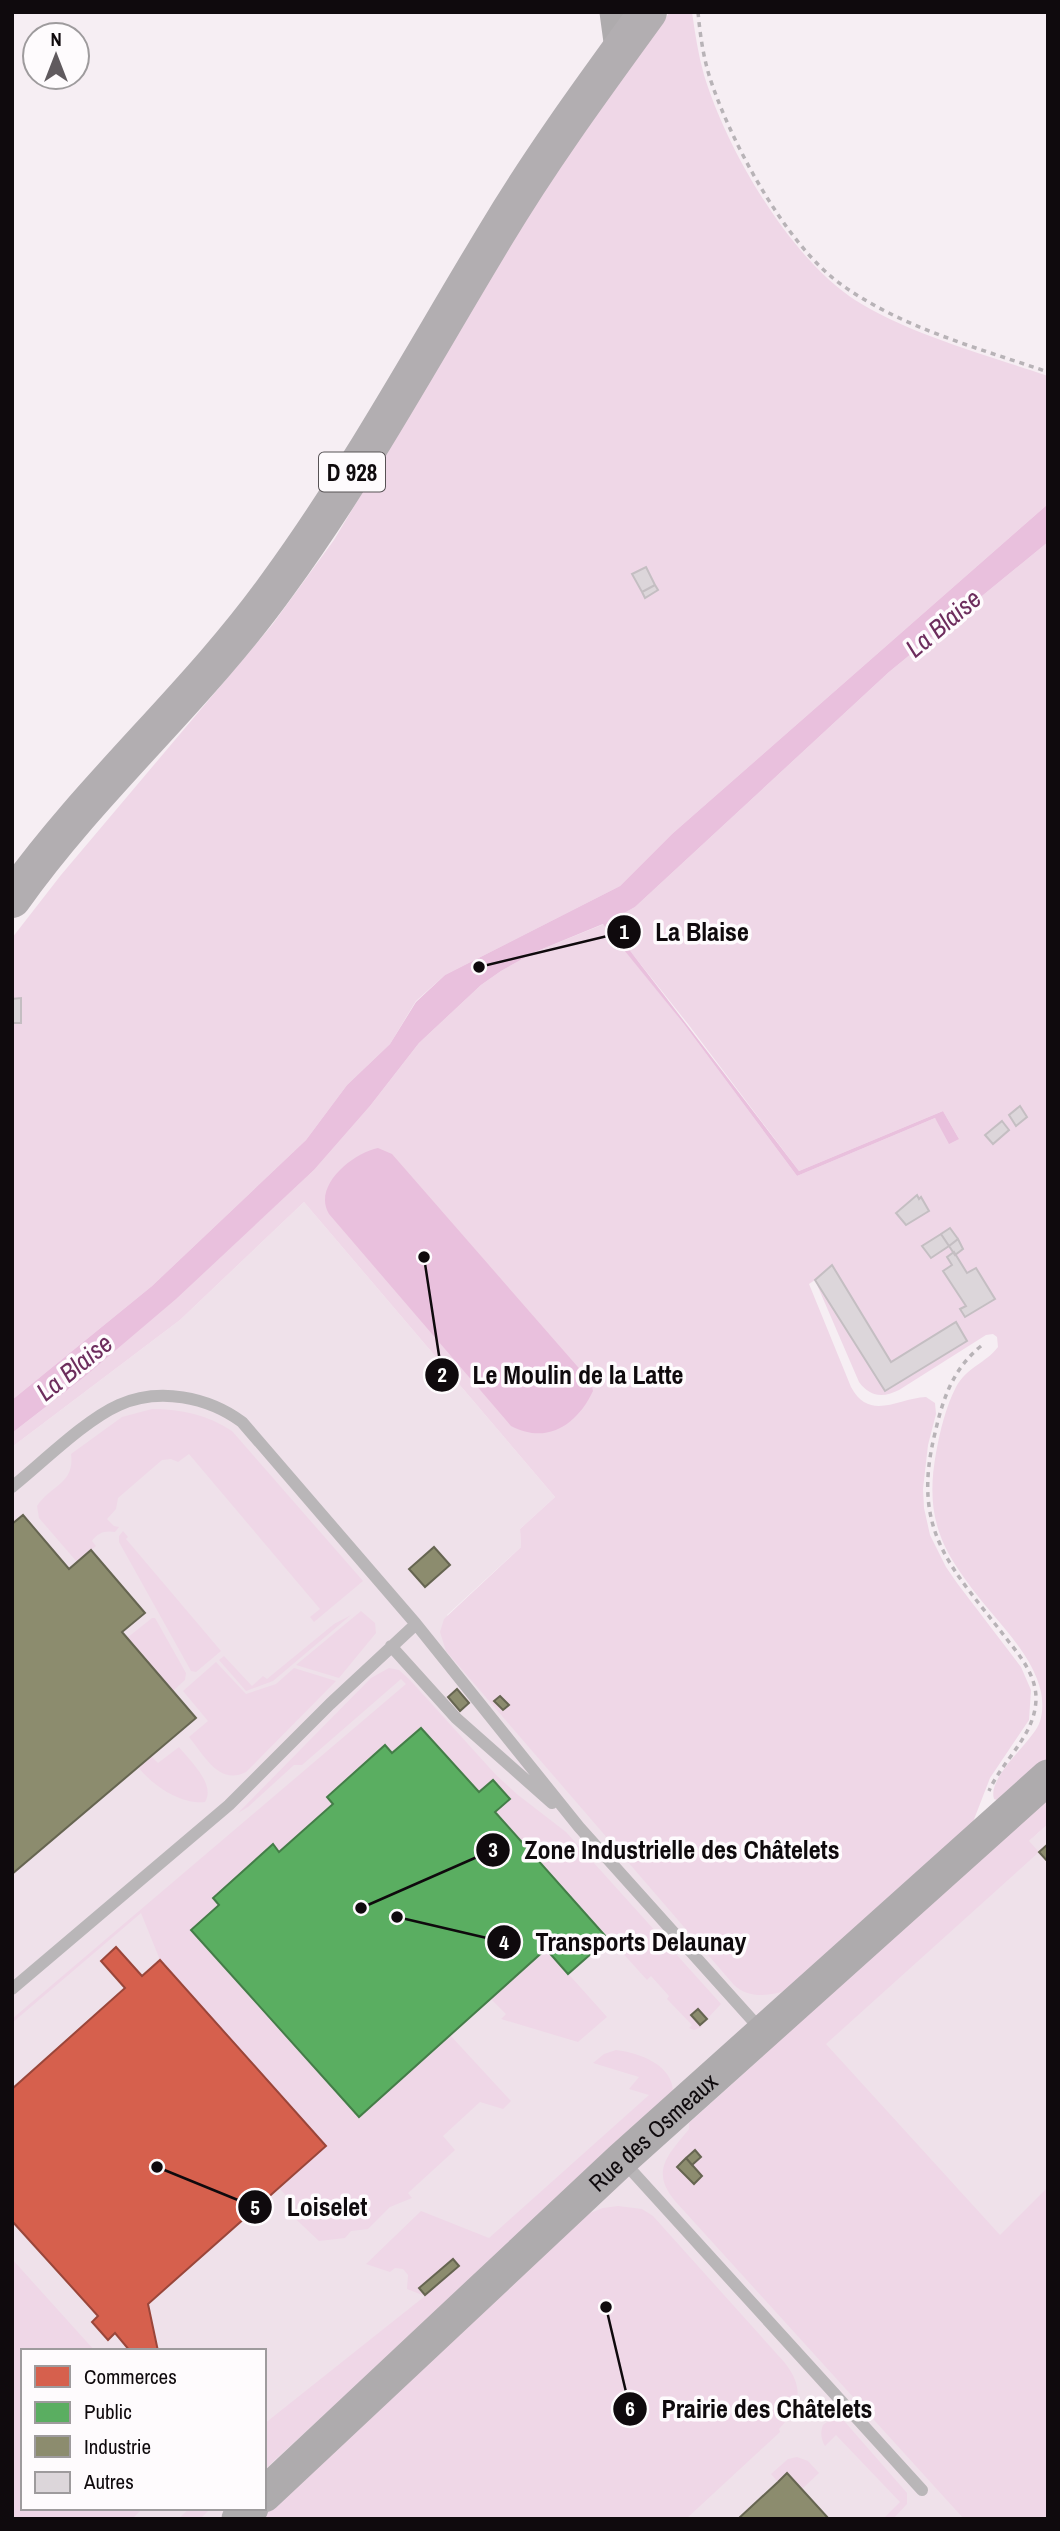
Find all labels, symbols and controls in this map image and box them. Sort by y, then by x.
north arrow [21,21,91,91]
text: N [50,26,62,52]
road number: D 928 [319,452,385,492]
water label: La Blaise [898,581,988,665]
callout: La Blaise [606,908,763,955]
text: La Blaise [655,914,749,949]
text: 1 [619,917,629,946]
water label: La Blaise [28,1325,120,1409]
callout: Le Moulin de la Latte [424,1351,698,1398]
text: Le Moulin de la Latte [473,1357,683,1392]
text: 2 [437,1360,447,1389]
callout: Zone Industrielle des Châtelets [475,1826,854,1873]
text: Zone Industrielle des Châtelets [524,1832,840,1867]
text: 3 [488,1835,498,1864]
callout: Transports Delaunay [486,1919,760,1966]
text: Transports Delaunay [536,1924,747,1959]
text: 4 [499,1928,509,1957]
street label: Rue des Osmeaux [582,2065,724,2198]
callout: Loiselet [238,2184,381,2231]
text: Loiselet [287,2189,367,2224]
text: 5 [250,2193,260,2222]
legend [21,2349,266,2510]
text: Commerces [84,2362,177,2391]
callout: Prairie des Châtelets [613,2385,887,2432]
text: Prairie des Châtelets [662,2391,872,2426]
text: 6 [625,2394,635,2423]
text: Public [84,2397,132,2426]
text: Industrie [84,2432,151,2461]
text: Autres [83,2467,134,2496]

